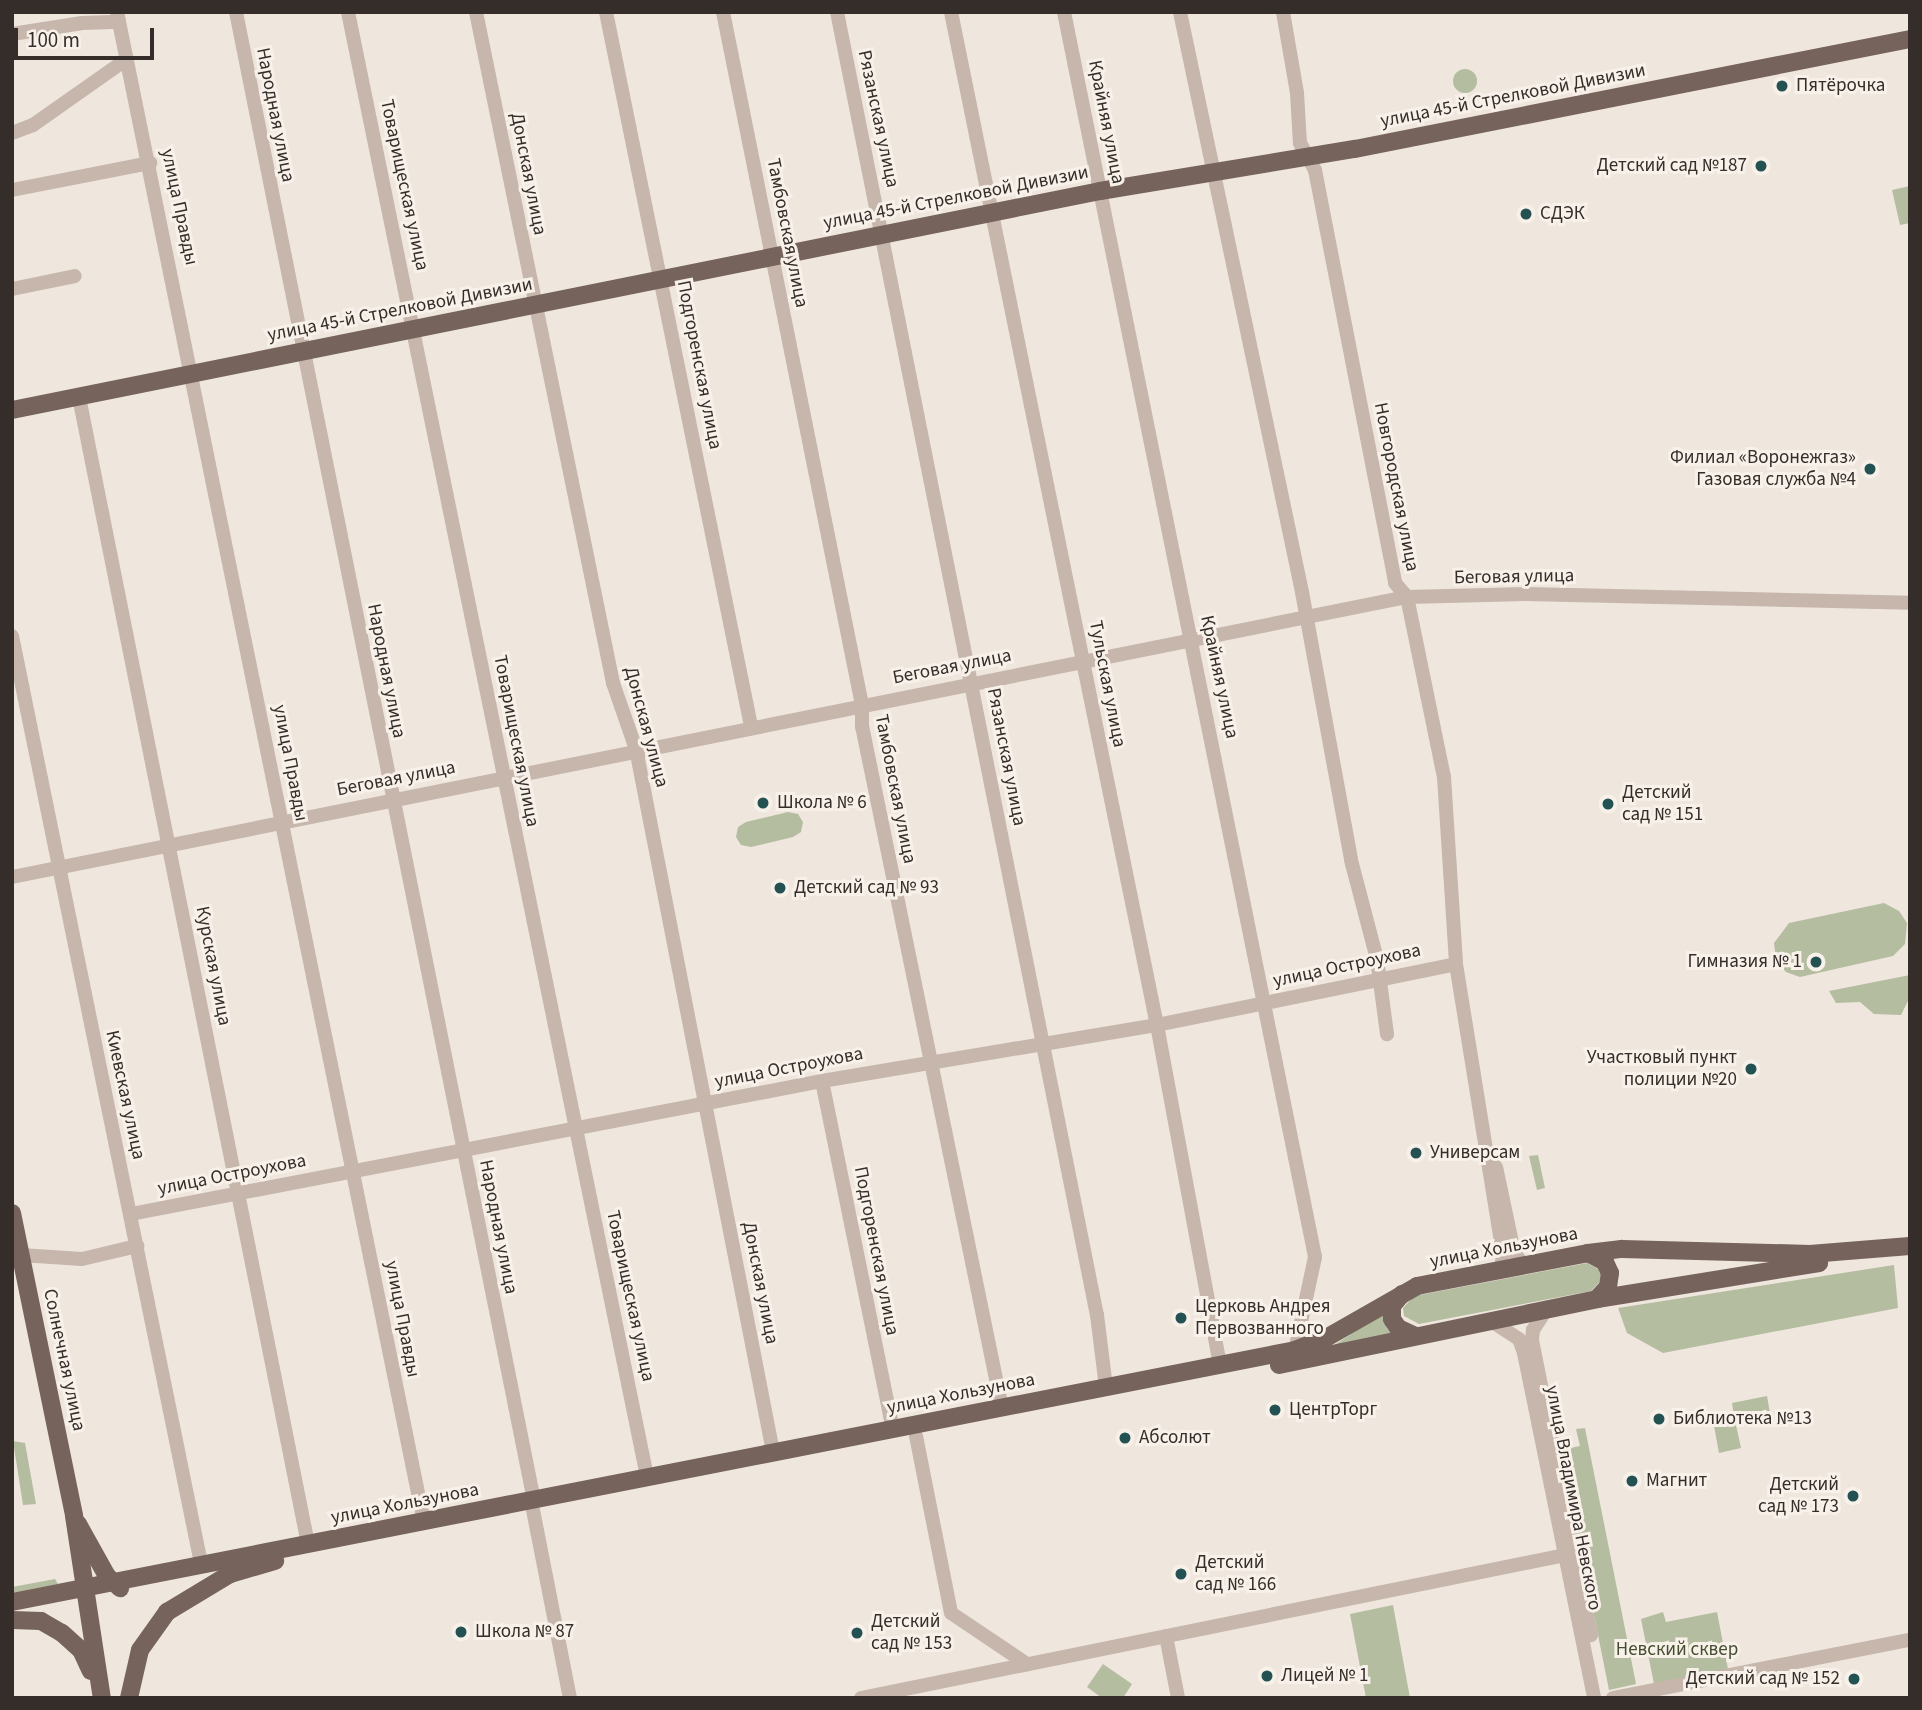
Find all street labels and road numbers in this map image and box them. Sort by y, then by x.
street label: Народная улица [251,46,299,184]
street label: Рязанская улица [852,48,904,190]
street label: Крайняя улица [1083,58,1129,186]
street label: улица 45-й Стрелковой Дивизии [1379,59,1647,133]
street label: Товарищеская улица [375,97,433,273]
street label: Донская улица [505,111,551,237]
street label: улица Правды [156,147,202,267]
street label: Тамбовская улица [761,156,813,310]
street label: улица 45-й Стрелковой Дивизии [822,161,1090,235]
street label: улица 45-й Стрелковой Дивизии [266,273,534,347]
street label: Подгоренская улица [671,279,727,451]
street label: Новгородская улица [1368,401,1424,573]
street label: Беговая улица [1454,565,1574,589]
street label: Народная улица [362,602,410,740]
street label: Крайняя улица [1195,613,1243,741]
street label: Тульская улица [1084,619,1130,749]
street label: Беговая улица [891,644,1013,690]
street label: Товарищеская улица [488,653,544,829]
street label: Донская улица [619,664,673,790]
street label: Рязанская улица [981,686,1031,828]
street label: улица Правды [268,703,312,823]
street label: Тамбовская улица [869,712,921,866]
street label: Беговая улица [335,756,457,802]
street label: Курская улица [190,904,236,1028]
street label: улица Остроухова [1271,939,1423,993]
street label: Киевская улица [100,1028,150,1162]
street label: улица Остроухова [713,1042,865,1094]
street label: улица Остроухова [156,1149,308,1201]
street label: Народная улица [474,1158,522,1296]
street label: Подгоренская улица [848,1165,904,1337]
street label: Товарищеская улица [601,1208,659,1384]
street label: Донская улица [737,1220,783,1346]
street label: улица Хользунова [1428,1222,1580,1274]
street label: улица Правды [380,1259,424,1379]
street label: Солнечная улица [38,1287,90,1433]
street label: улица Хользунова [885,1368,1037,1420]
street label: улица Владимира Невского [1540,1384,1606,1612]
street label: улица Хользунова [329,1478,481,1530]

